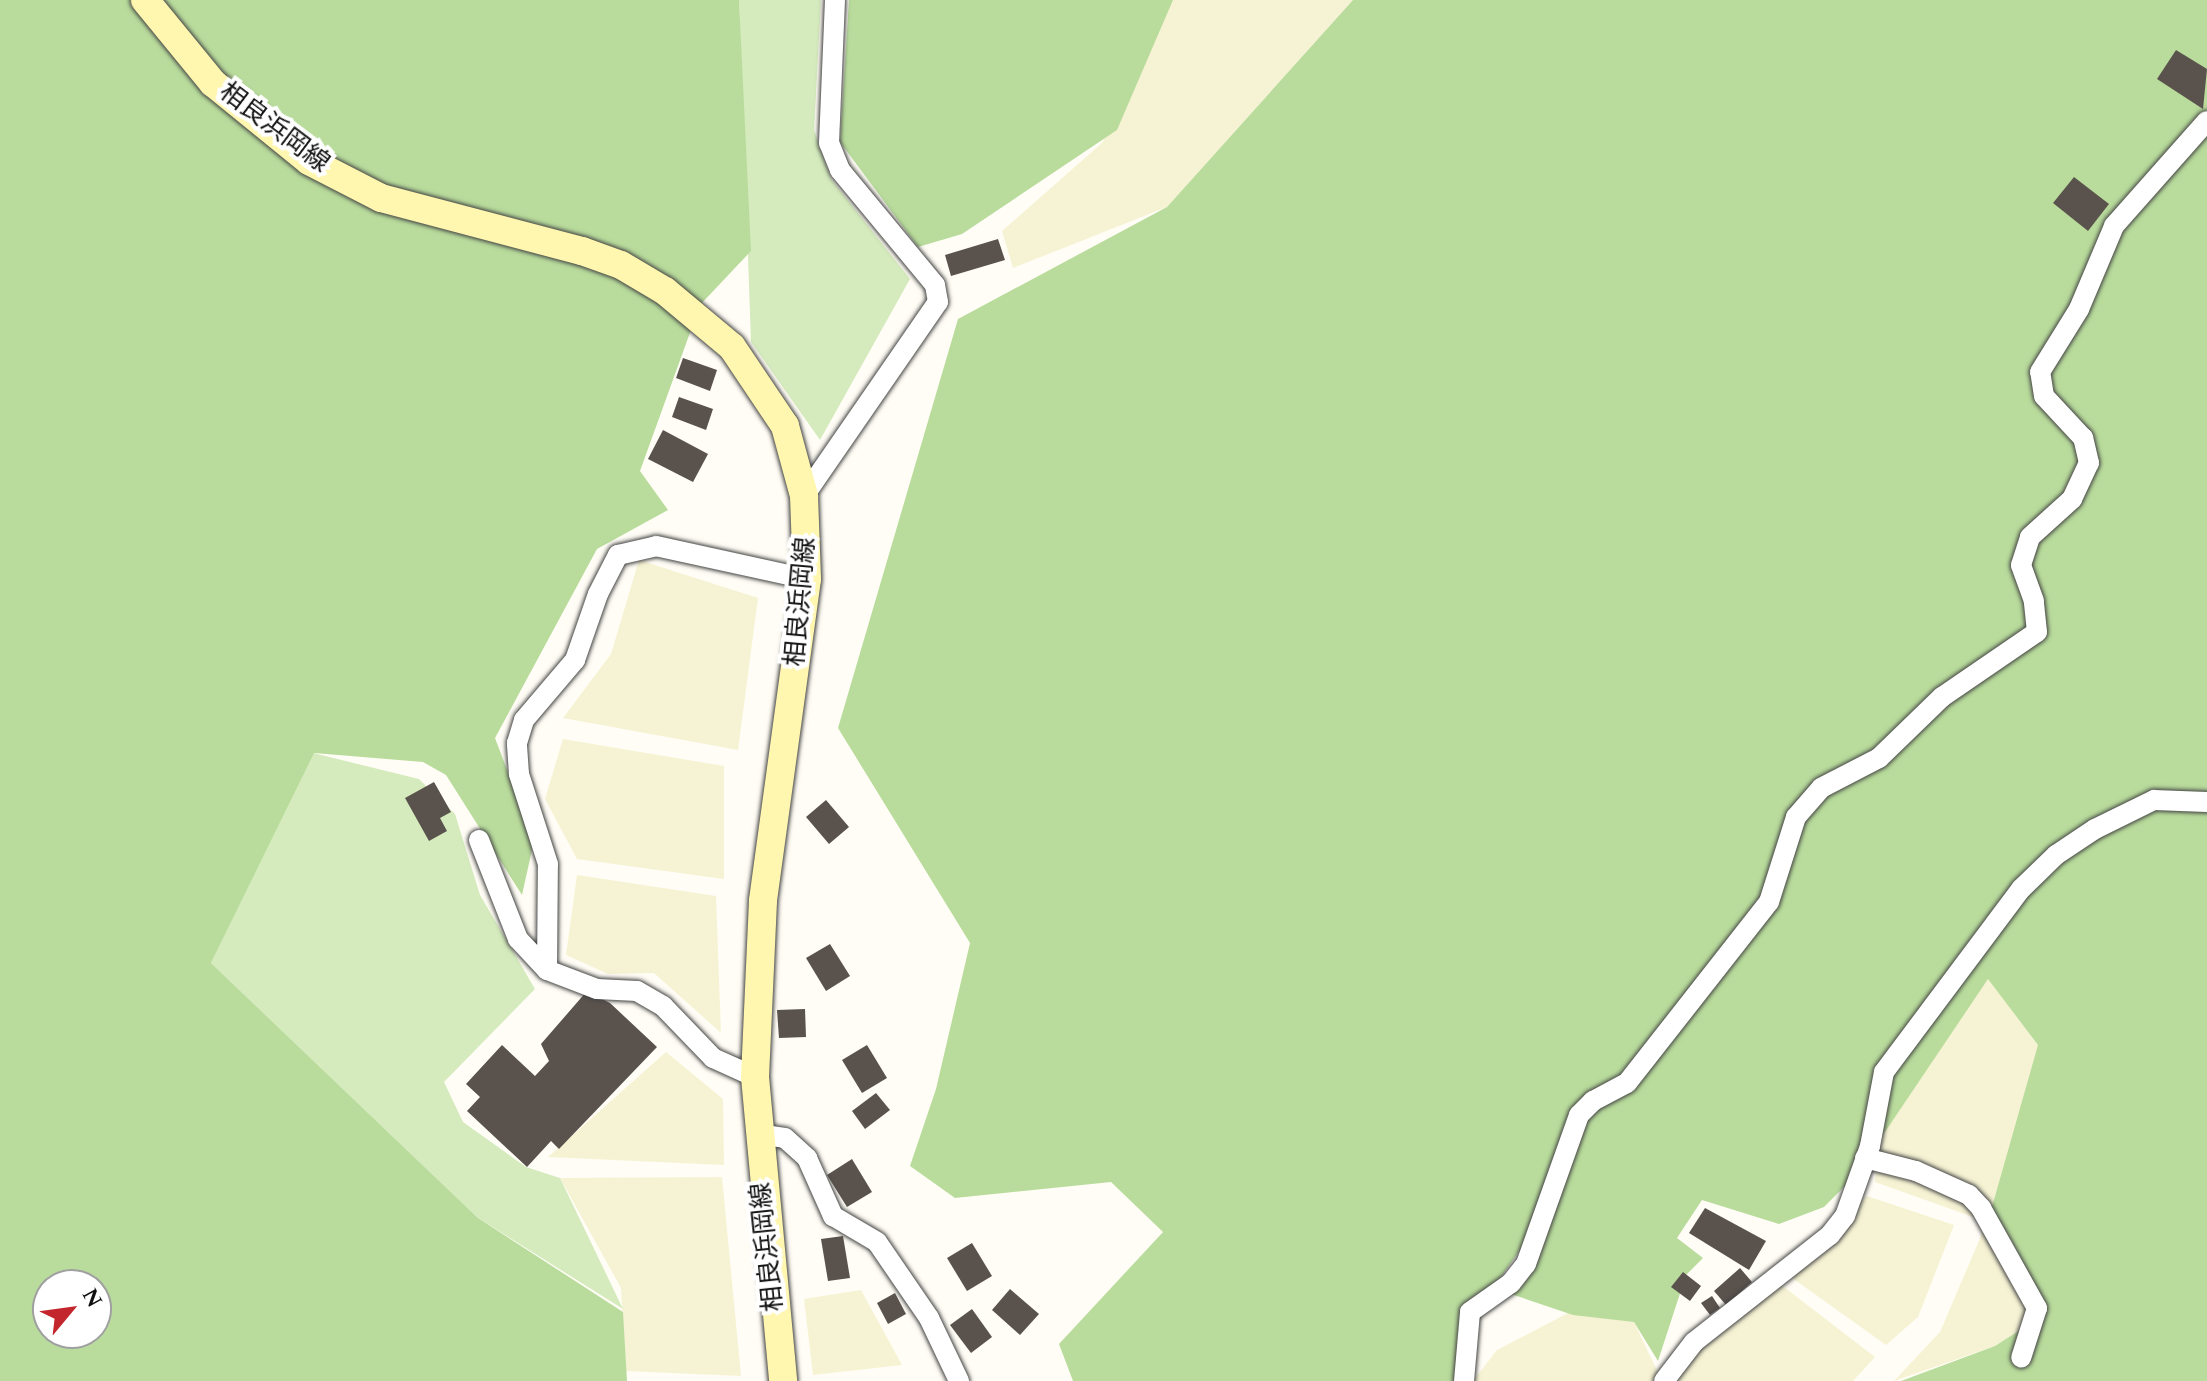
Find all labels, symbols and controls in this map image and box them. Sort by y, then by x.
street label: 相良浜岡線 [213,76,335,180]
street label: 相良浜岡線 [780,536,822,668]
street label: 相良浜岡線 [746,1181,790,1313]
north arrow [32,1269,112,1349]
text: N [73,1282,110,1314]

